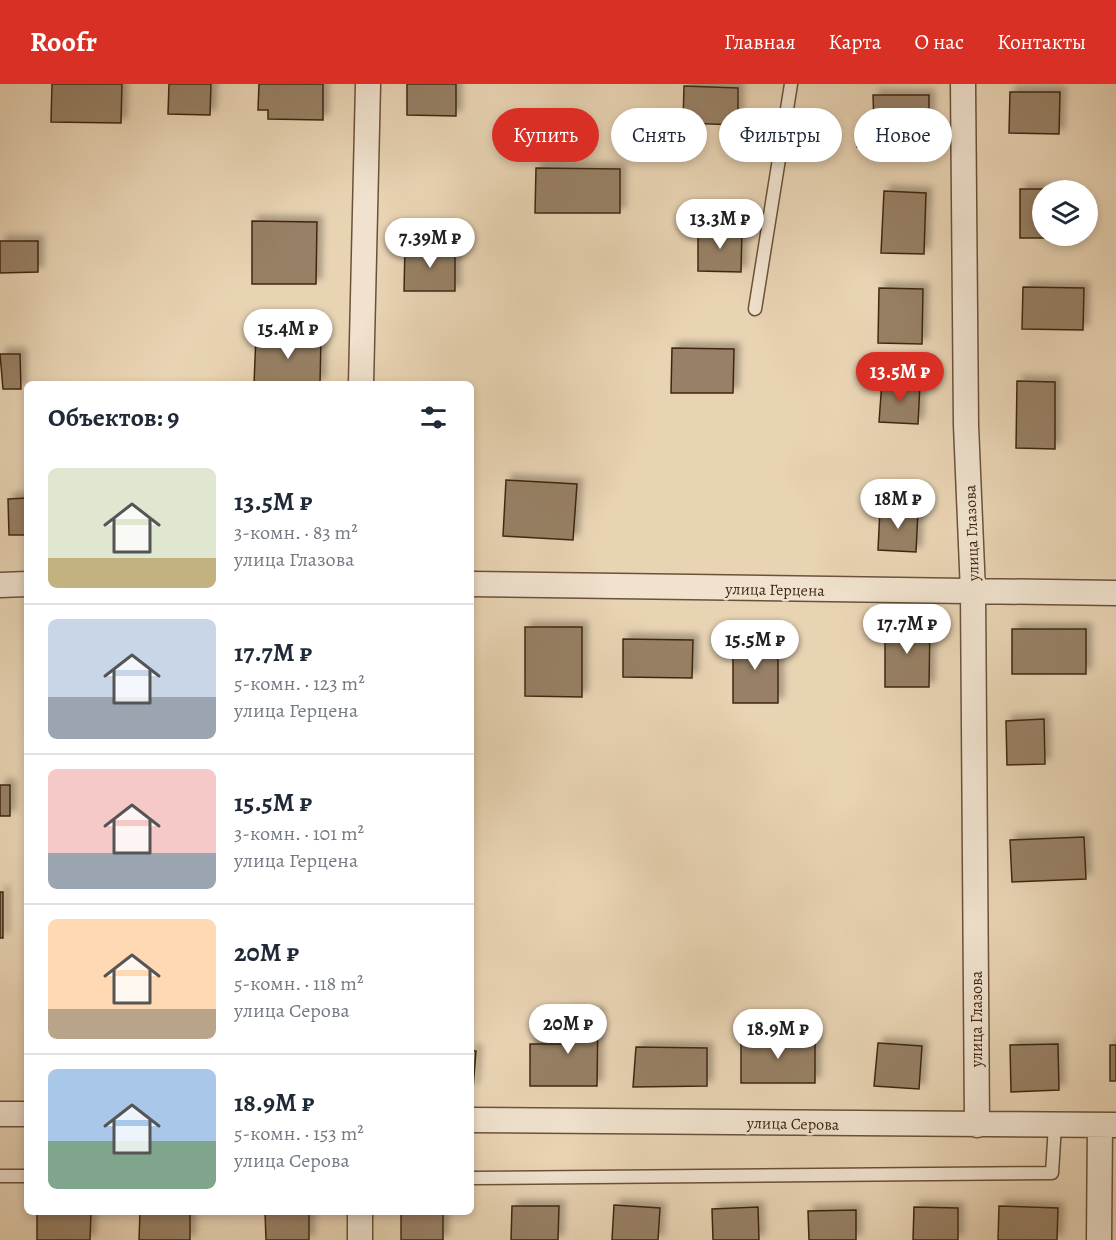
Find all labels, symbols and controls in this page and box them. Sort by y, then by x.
text: Roofr [30,23,97,61]
text: Главная [724,28,796,56]
text: Карта [829,28,881,56]
text: О нас [914,28,964,56]
text: Контакты [997,28,1086,56]
chip: Купить [492,108,599,162]
chip: Снять [611,108,707,162]
chip: Фильтры [719,108,842,162]
chip: Новое [854,108,952,162]
map controls [1032,180,1098,246]
button: layers [1032,180,1098,246]
pin: 13.3M ₽ [665,199,775,250]
text: 13.3M ₽ [690,205,750,232]
pin: 7.39M ₽ [375,218,485,269]
text: 7.39M ₽ [399,224,461,251]
pin: 15.4M ₽ [233,309,343,360]
text: 15.4M ₽ [257,315,319,342]
pin: 13.5M ₽ [845,352,955,403]
text: 13.5M ₽ [870,358,930,385]
text: Объектов: 9 [48,400,179,435]
icon: filters [417,401,450,434]
pin: 18M ₽ [856,479,940,530]
text: 13.5M ₽ [234,484,312,519]
street label: улица Глазова [959,484,985,583]
text: 18M ₽ [874,485,922,512]
icon: home [96,492,168,564]
text: 3-комн. · 83 m² [234,519,358,546]
text: улица Глазова [234,546,354,573]
street label: улица Герцена [724,578,825,602]
pin: 17.7M ₽ [852,604,962,655]
text: 17.7M ₽ [877,610,937,637]
pin: 15.5M ₽ [700,620,810,671]
text: 15.5M ₽ [725,626,785,653]
text: 17.7M ₽ [234,635,312,670]
icon: home [96,643,168,715]
text: 5-комн. · 123 m² [234,670,365,697]
text: улица Герцена [234,697,358,724]
text: 15.5M ₽ [234,785,312,820]
icon: home [96,793,168,865]
text: 3-комн. · 101 m² [234,820,364,847]
text: улица Герцена [234,847,358,874]
text: 20M ₽ [234,935,299,970]
icon: home [96,943,168,1015]
text: 5-комн. · 118 m² [234,970,363,997]
street label: улица Глазова [966,970,988,1068]
text: улица Серова [234,997,350,1024]
pin: 20M ₽ [526,1004,610,1055]
pin: 18.9M ₽ [723,1009,833,1060]
text: 20M ₽ [543,1010,593,1037]
text: 18.9M ₽ [747,1015,809,1042]
text: 18.9M ₽ [234,1085,315,1120]
icon: home [96,1093,168,1165]
street label: улица Серова [746,1112,840,1136]
text: 5-комн. · 153 m² [234,1120,364,1147]
text: улица Серова [234,1147,350,1174]

